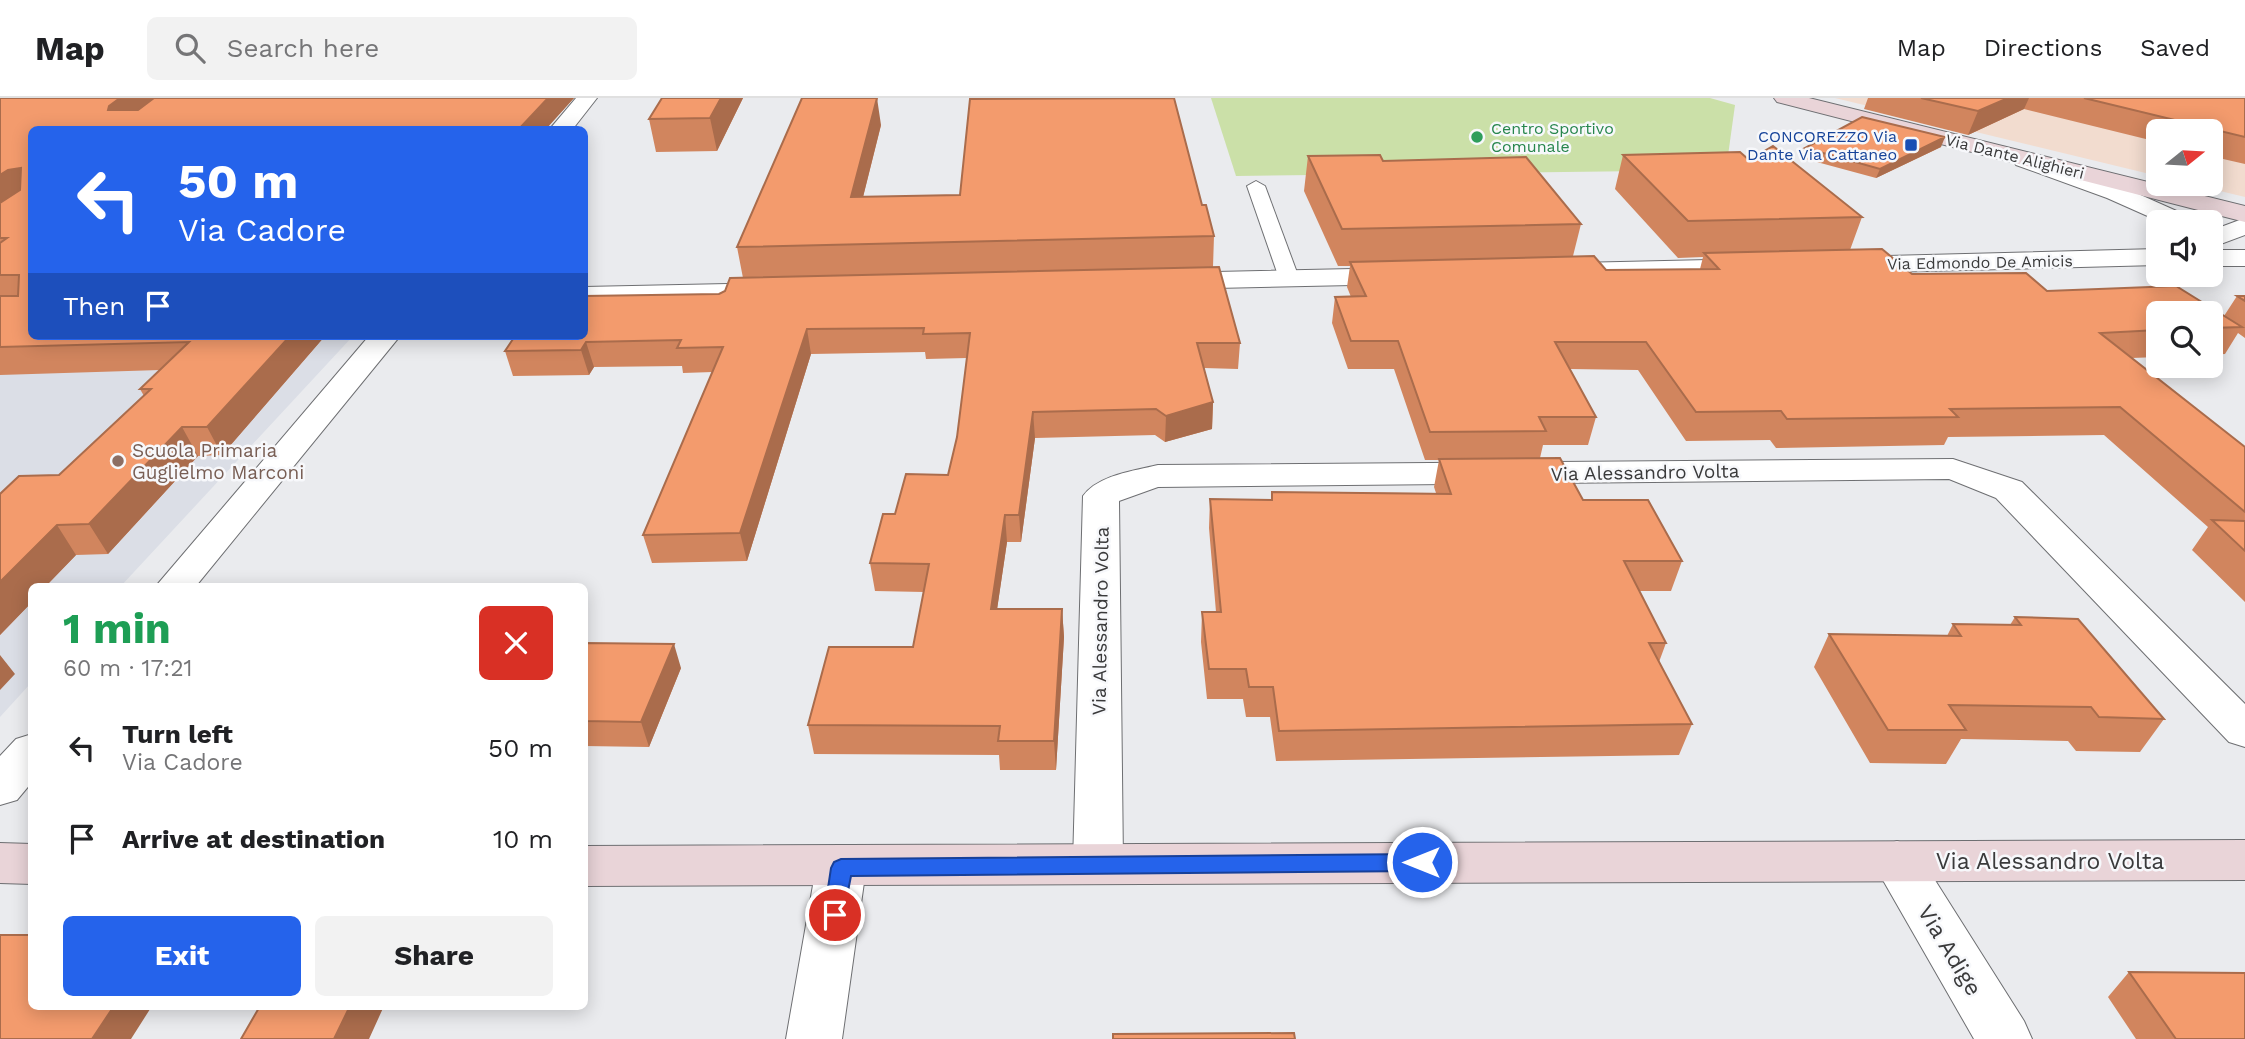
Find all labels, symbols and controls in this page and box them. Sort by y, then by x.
search box [147,17,637,80]
text: Map [35,29,105,68]
icon: search [171,29,209,67]
text: Search here [227,33,379,63]
text: Map [1897,34,1946,62]
text: Directions [1984,34,2102,62]
text: Saved [2140,34,2210,62]
place label: Centro Sportivo Comunale [1491,119,1614,156]
north arrow [2146,119,2222,196]
map controls [2146,119,2223,378]
place label: CONCOREZZO Via Dante Via Cattaneo [1747,127,1897,164]
marker: Centro Sportivo Comunale [1469,129,1485,145]
street label: Via Dante Alighieri [1944,130,2086,183]
marker: CONCOREZZO Via Dante Via Cattaneo [1903,137,1919,153]
text: 50 m [178,152,298,210]
icon: left [63,154,154,245]
button: sound [2146,210,2223,287]
text: Via Cadore [178,211,346,249]
street label: Via Edmondo De Amicis [1887,251,2073,274]
icon: arrive [139,287,177,325]
text: Then [63,291,125,321]
button: search [2146,301,2223,378]
place label: Scuola Primaria Guglielmo Marconi [132,439,304,484]
marker: Scuola Primaria Guglielmo Marconi [110,453,126,469]
street label: Via Alessandro Volta [1550,459,1740,486]
street label: Via Alessandro Volta [1087,526,1114,716]
text: 1 min [63,604,171,653]
button: close [479,606,553,680]
text: 60 m · 17:21 [63,655,193,682]
text: Turn left [122,719,233,749]
icon: left [63,729,101,767]
text: 50 m [488,733,553,763]
text: Via Cadore [122,749,243,776]
icon: arrive [63,820,101,858]
text: Arrive at destination [122,824,385,854]
text: 10 m [493,824,553,854]
position arrow [1385,825,1459,899]
street label: Via Alessandro Volta [1936,848,2164,875]
pin [805,885,865,945]
icon: arrive [816,896,854,934]
street label: Via Adige [1912,900,1987,1001]
button: Exit [63,916,301,996]
button: Share [315,916,553,996]

